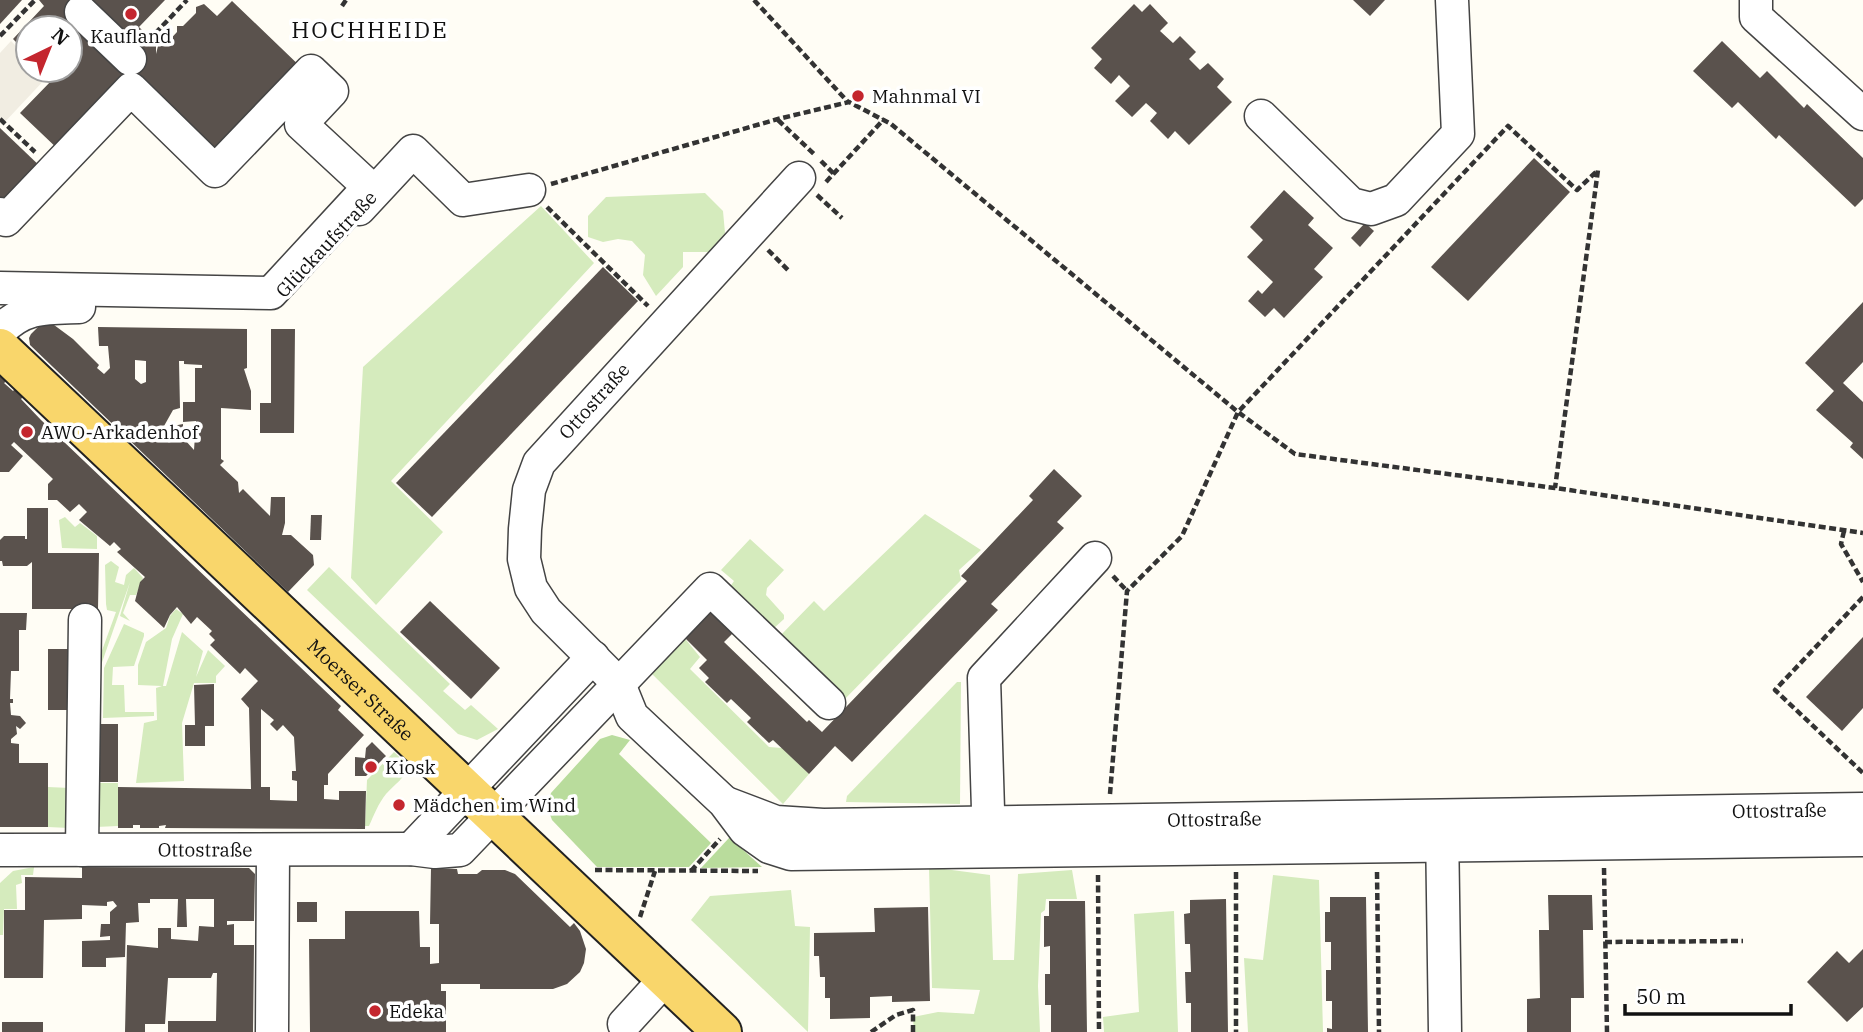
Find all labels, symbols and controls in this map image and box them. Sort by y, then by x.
marker: Kaufland [123,6,139,22]
north arrow [14,14,84,84]
district label: HOCHHEIDE [291,14,449,44]
text: N [47,23,74,50]
place label: Kaufland [90,24,172,48]
place label: Mahnmal VI [872,84,981,108]
marker: Mahnmal VI [850,88,866,104]
street label: Glückaufstraße [270,185,382,303]
street label: Ottostraße [553,358,635,444]
place label: AWO-Arkadenhof [41,420,200,444]
marker: AWO-Arkadenhof [19,424,35,440]
street label: Moerser Straße [303,634,419,746]
place label: Kiosk [385,755,436,779]
marker: Kiosk [363,759,379,775]
place label: Mädchen im Wind [413,793,576,817]
marker: Mädchen im Wind [391,797,407,813]
street label: Ottostraße [1732,798,1827,823]
street label: Ottostraße [1167,806,1262,832]
street label: Ottostraße [158,837,252,862]
scale bar [1625,972,1791,1016]
text: 50 m [1636,982,1686,1010]
place label: Edeka [389,999,444,1023]
marker: Edeka [367,1003,383,1019]

